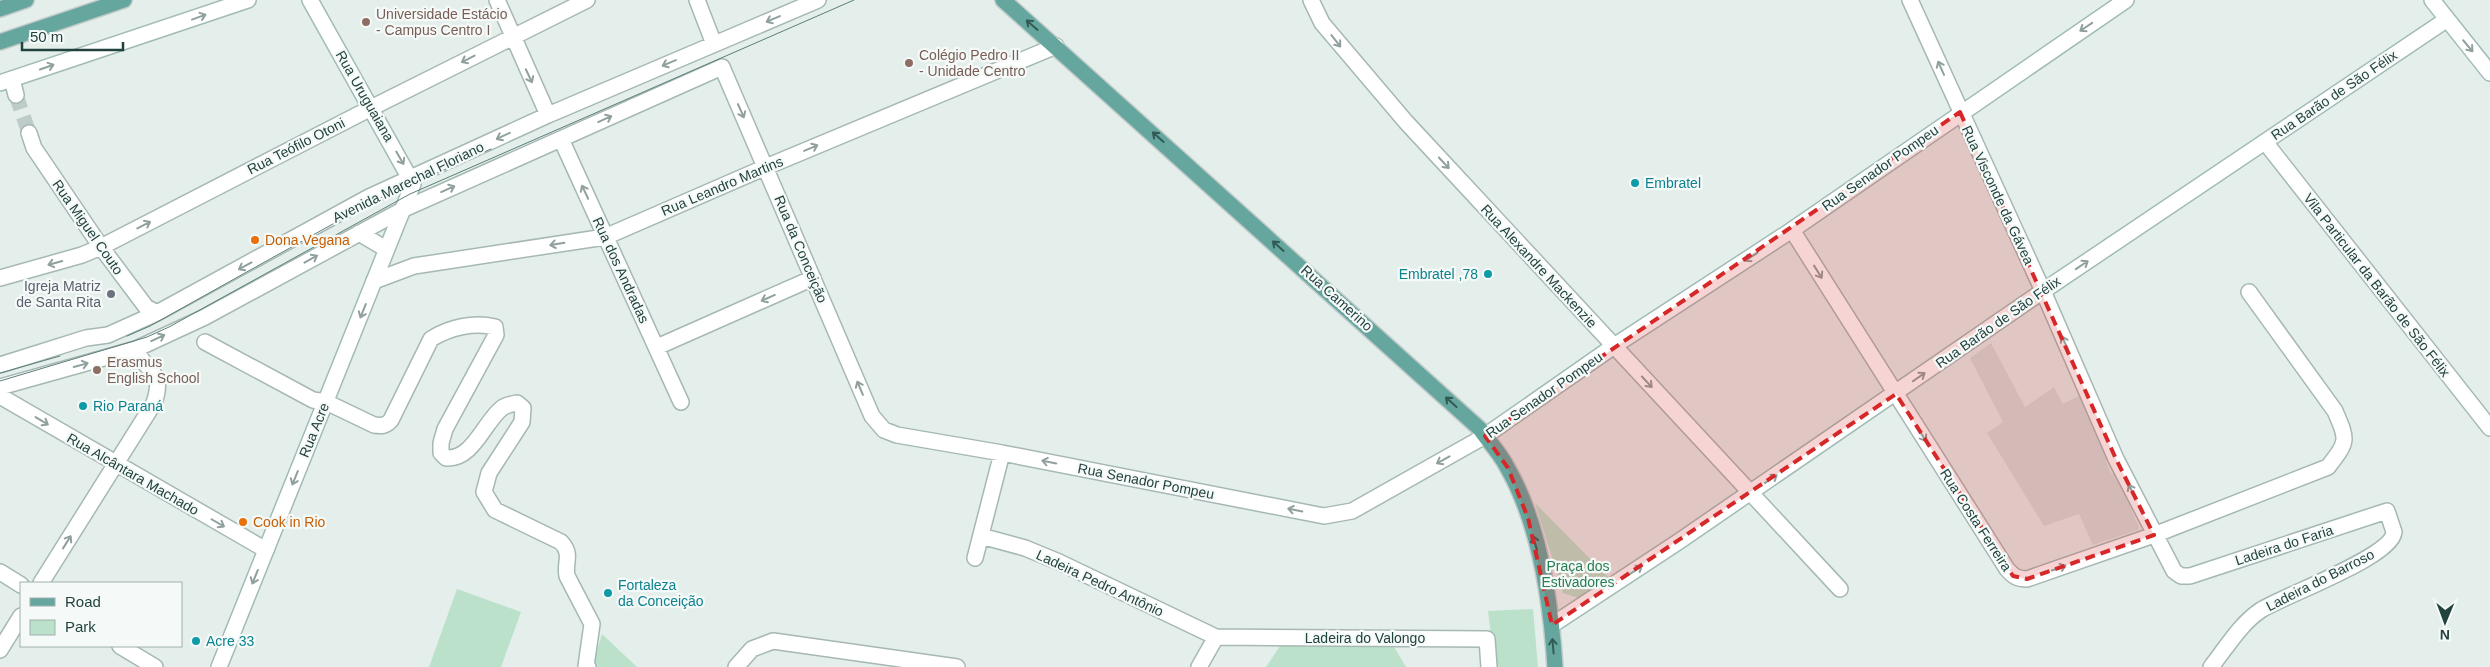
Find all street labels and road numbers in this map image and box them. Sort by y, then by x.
street label: Rua Barão de São Félix [2268,47,2400,143]
street label: Rua Uruguaiana [333,48,398,144]
street label: Rua Teófilo Otoni [245,115,347,177]
street label: Rua Senador Pompeu [1819,122,1941,214]
street label: Rua Visconde da Gávea [1959,123,2037,267]
street label: Avenida Marechal Floriano [330,138,486,226]
street label: Rua Leandro Martins [659,153,785,219]
street label: Rua Miguel Couto [49,177,127,278]
street label: Vila Particular da Barão de São Félix [2300,190,2454,380]
street label: Rua da Conceição [771,193,831,305]
street label: Rua Alexandre Mackenzie [1478,201,1600,331]
street label: Rua dos Andradas [589,214,653,326]
street label: Rua Camerino [1298,262,1376,334]
street label: Rua Barão de São Félix [1933,273,2063,371]
street label: Rua Senador Pompeu [1483,349,1605,441]
street label: Rua Acre [296,400,332,460]
street label: Rua Alcântara Machado [64,430,202,518]
street label: Rua Senador Pompeu [1076,460,1216,502]
street label: Rua Costa Ferreira [1937,466,2015,574]
street label: Ladeira do Faria [2233,522,2335,568]
street label: Ladeira Pedro Antônio [1034,546,1166,620]
street label: Ladeira do Barroso [2263,546,2377,614]
street label: Ladeira do Valongo [1305,630,1425,646]

